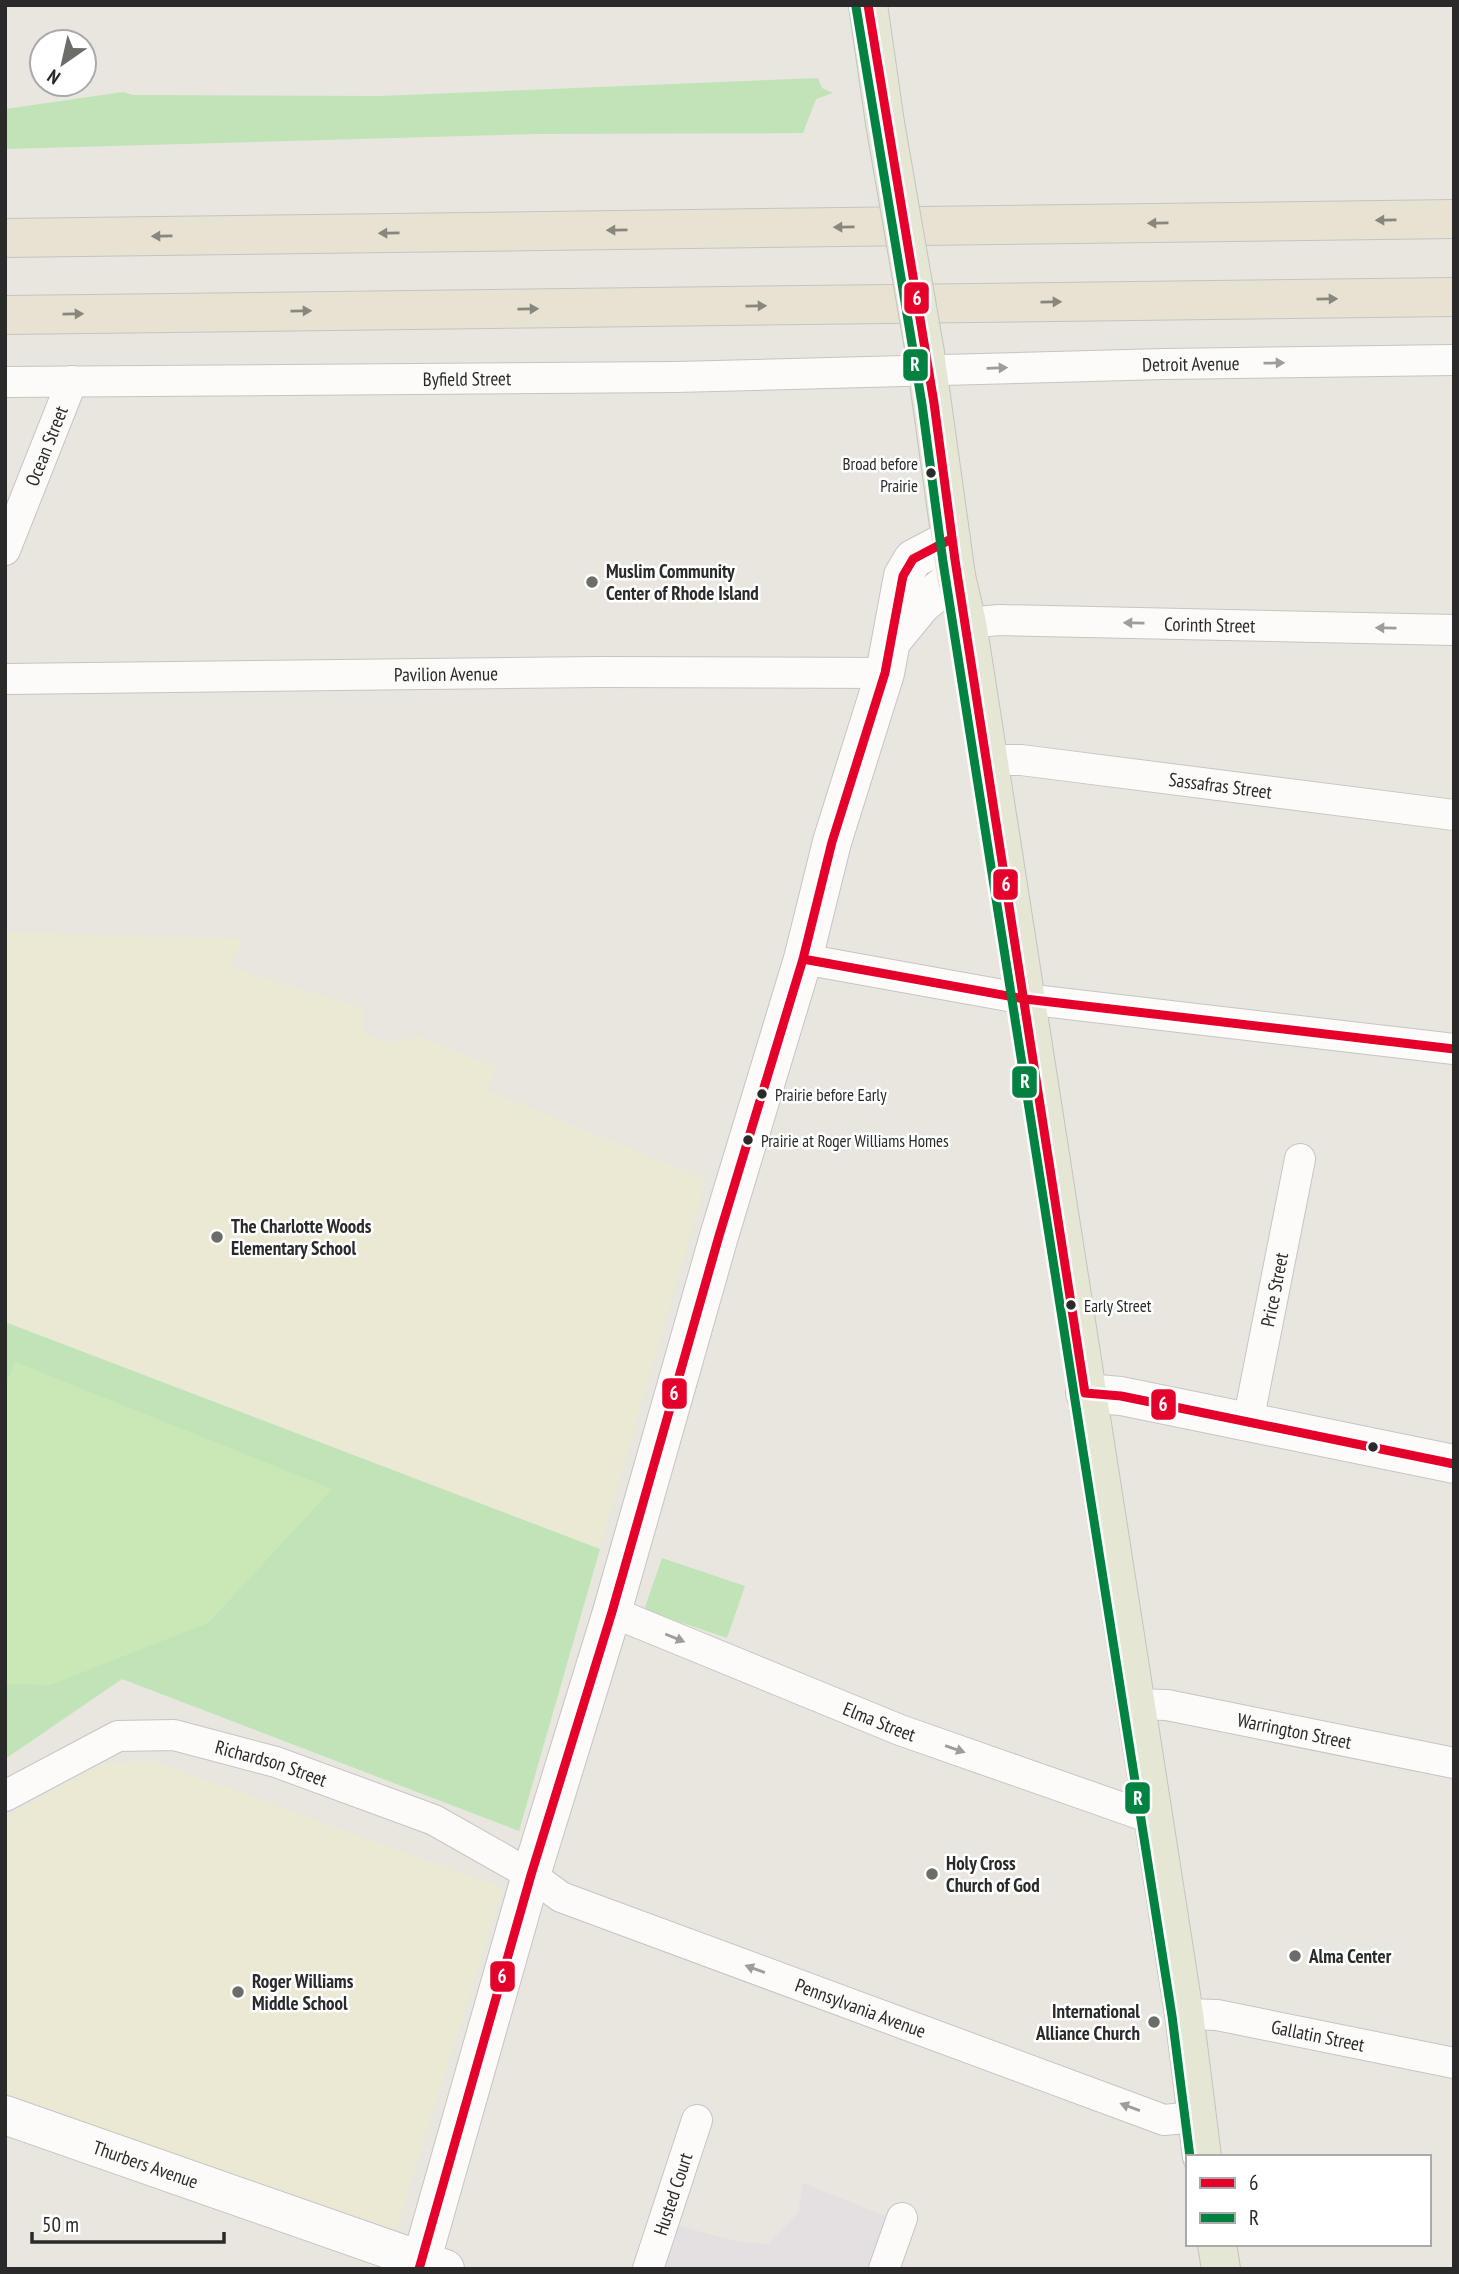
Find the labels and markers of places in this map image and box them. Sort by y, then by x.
place label: Broad before Prairie [843,453,918,497]
marker: Broad before Prairie [924,466,938,480]
place label: Muslim Community Center of Rhode Island [606,559,759,605]
marker: Muslim Community Center of Rhode Island [584,574,600,590]
place label: Prairie before Early [775,1084,887,1106]
marker: Prairie before Early [755,1087,769,1101]
place label: Prairie at Roger Williams Homes [761,1130,949,1152]
marker: Prairie at Roger Williams Homes [741,1133,755,1147]
place label: The Charlotte Woods Elementary School [231,1214,372,1260]
marker: The Charlotte Woods Elementary School [209,1229,225,1245]
place label: Early Street [1084,1295,1152,1317]
marker: Early Street [1064,1298,1078,1312]
unlabelled marker [1366,1440,1380,1454]
place label: Holy Cross Church of God [946,1851,1040,1897]
marker: Holy Cross Church of God [924,1866,940,1882]
place label: Alma Center [1308,1944,1392,1968]
marker: Alma Center [1287,1948,1303,1964]
place label: Roger Williams Middle School [252,1969,354,2015]
marker: Roger Williams Middle School [230,1984,246,2000]
place label: International Alliance Church [1035,1999,1140,2045]
marker: International Alliance Church [1146,2014,1162,2030]

